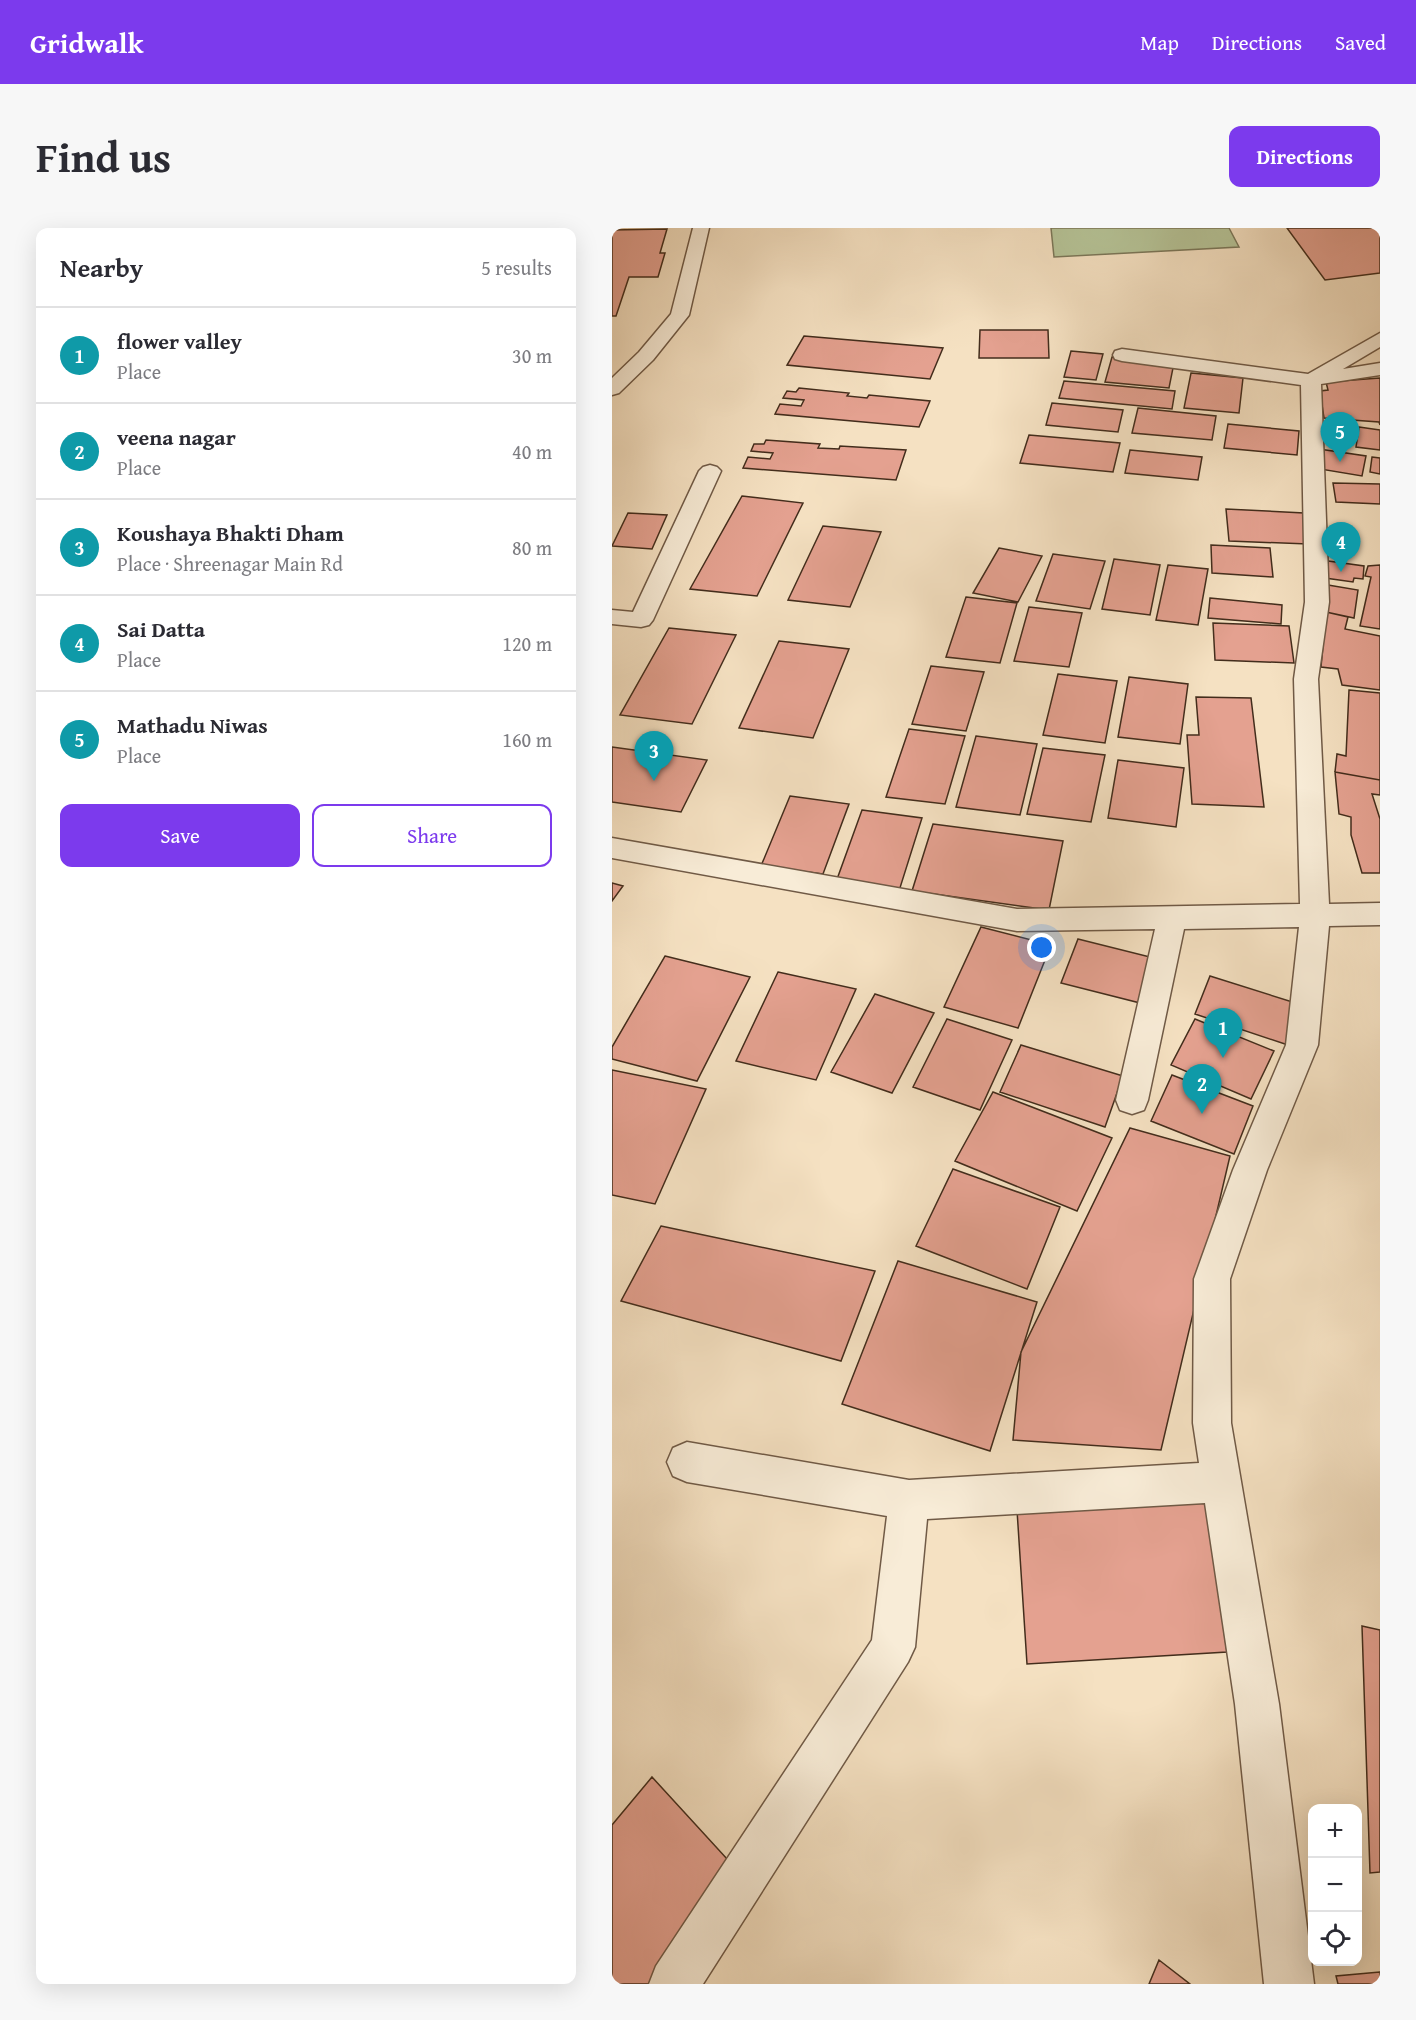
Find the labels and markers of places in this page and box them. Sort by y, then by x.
pin: 5 [1320,412,1360,462]
pin: 4 [1322,522,1360,572]
pin: 3 [634,732,674,781]
pin: 1 [1204,1008,1242,1058]
pin: 2 [1182,1064,1222,1114]

